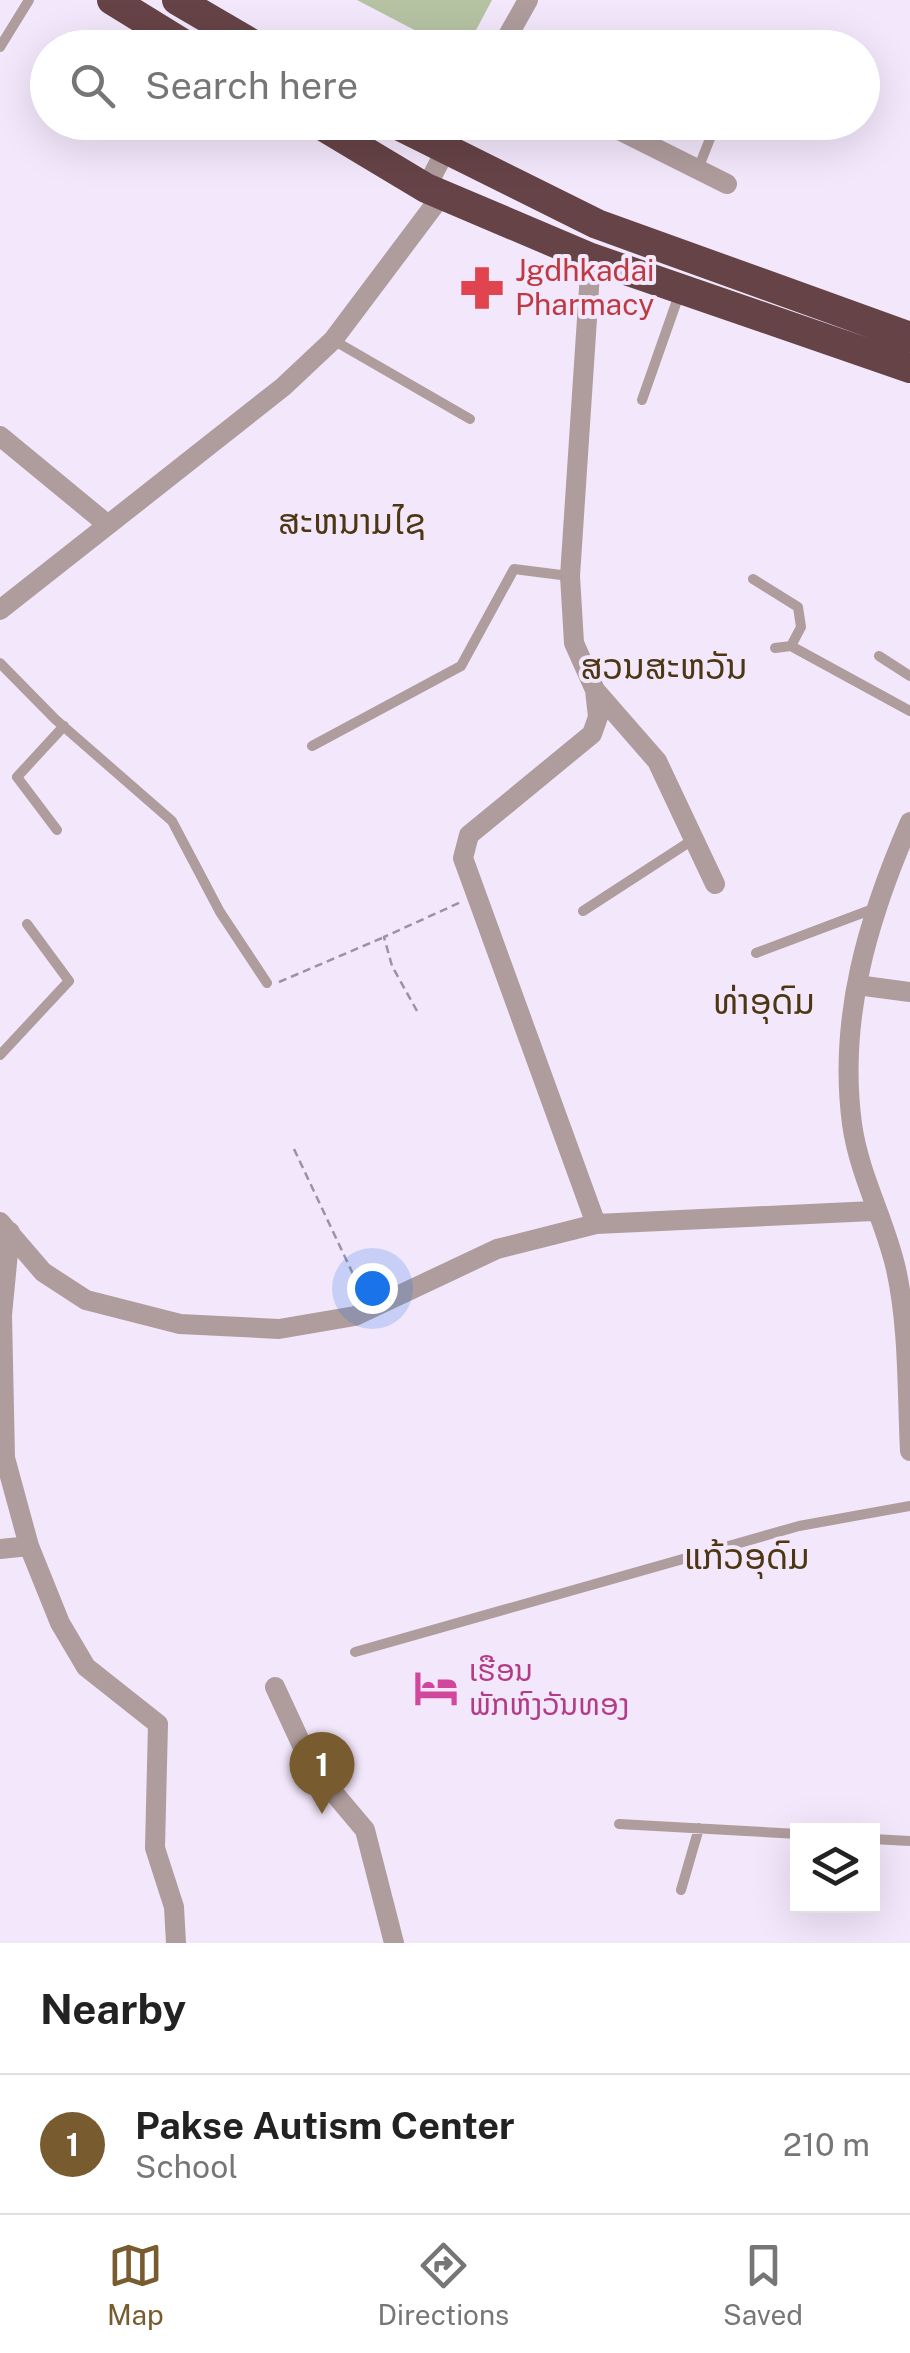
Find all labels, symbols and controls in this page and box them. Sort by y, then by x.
search box [30,30,880,140]
icon: search [65,58,120,113]
text: Search here [145,63,358,108]
place label: Jgdhkadai Pharmacy [515,252,654,322]
pharmacy icon: Jgdhkadai Pharmacy [458,264,506,312]
district label: ສະຫນາມໄຊ [278,501,426,542]
district label: ສວນສະຫວັນ [581,646,747,687]
district label: ທ່າອຸດົມ [713,981,815,1024]
your location [347,1263,398,1314]
district label: ແກ້ວອຸດົມ [684,1536,810,1579]
place label: ເຮືອນ ພັກຫົງວັນທອງ [469,1652,630,1722]
hotel icon: ເຮືອນ ພັກຫົງວັນທອງ [412,1664,460,1712]
pin: 1 [290,1732,354,1814]
map controls [790,1823,880,1913]
button: layers [790,1823,880,1913]
text: Nearby [40,1984,186,2033]
text: Pakse Autism Center [135,2103,515,2148]
text: 1 [66,2126,79,2163]
text: 210 m [783,2126,870,2163]
text: School [135,2148,238,2185]
tab: Map [107,2238,164,2331]
tab: Directions [378,2238,509,2331]
tab: Saved [723,2238,803,2331]

